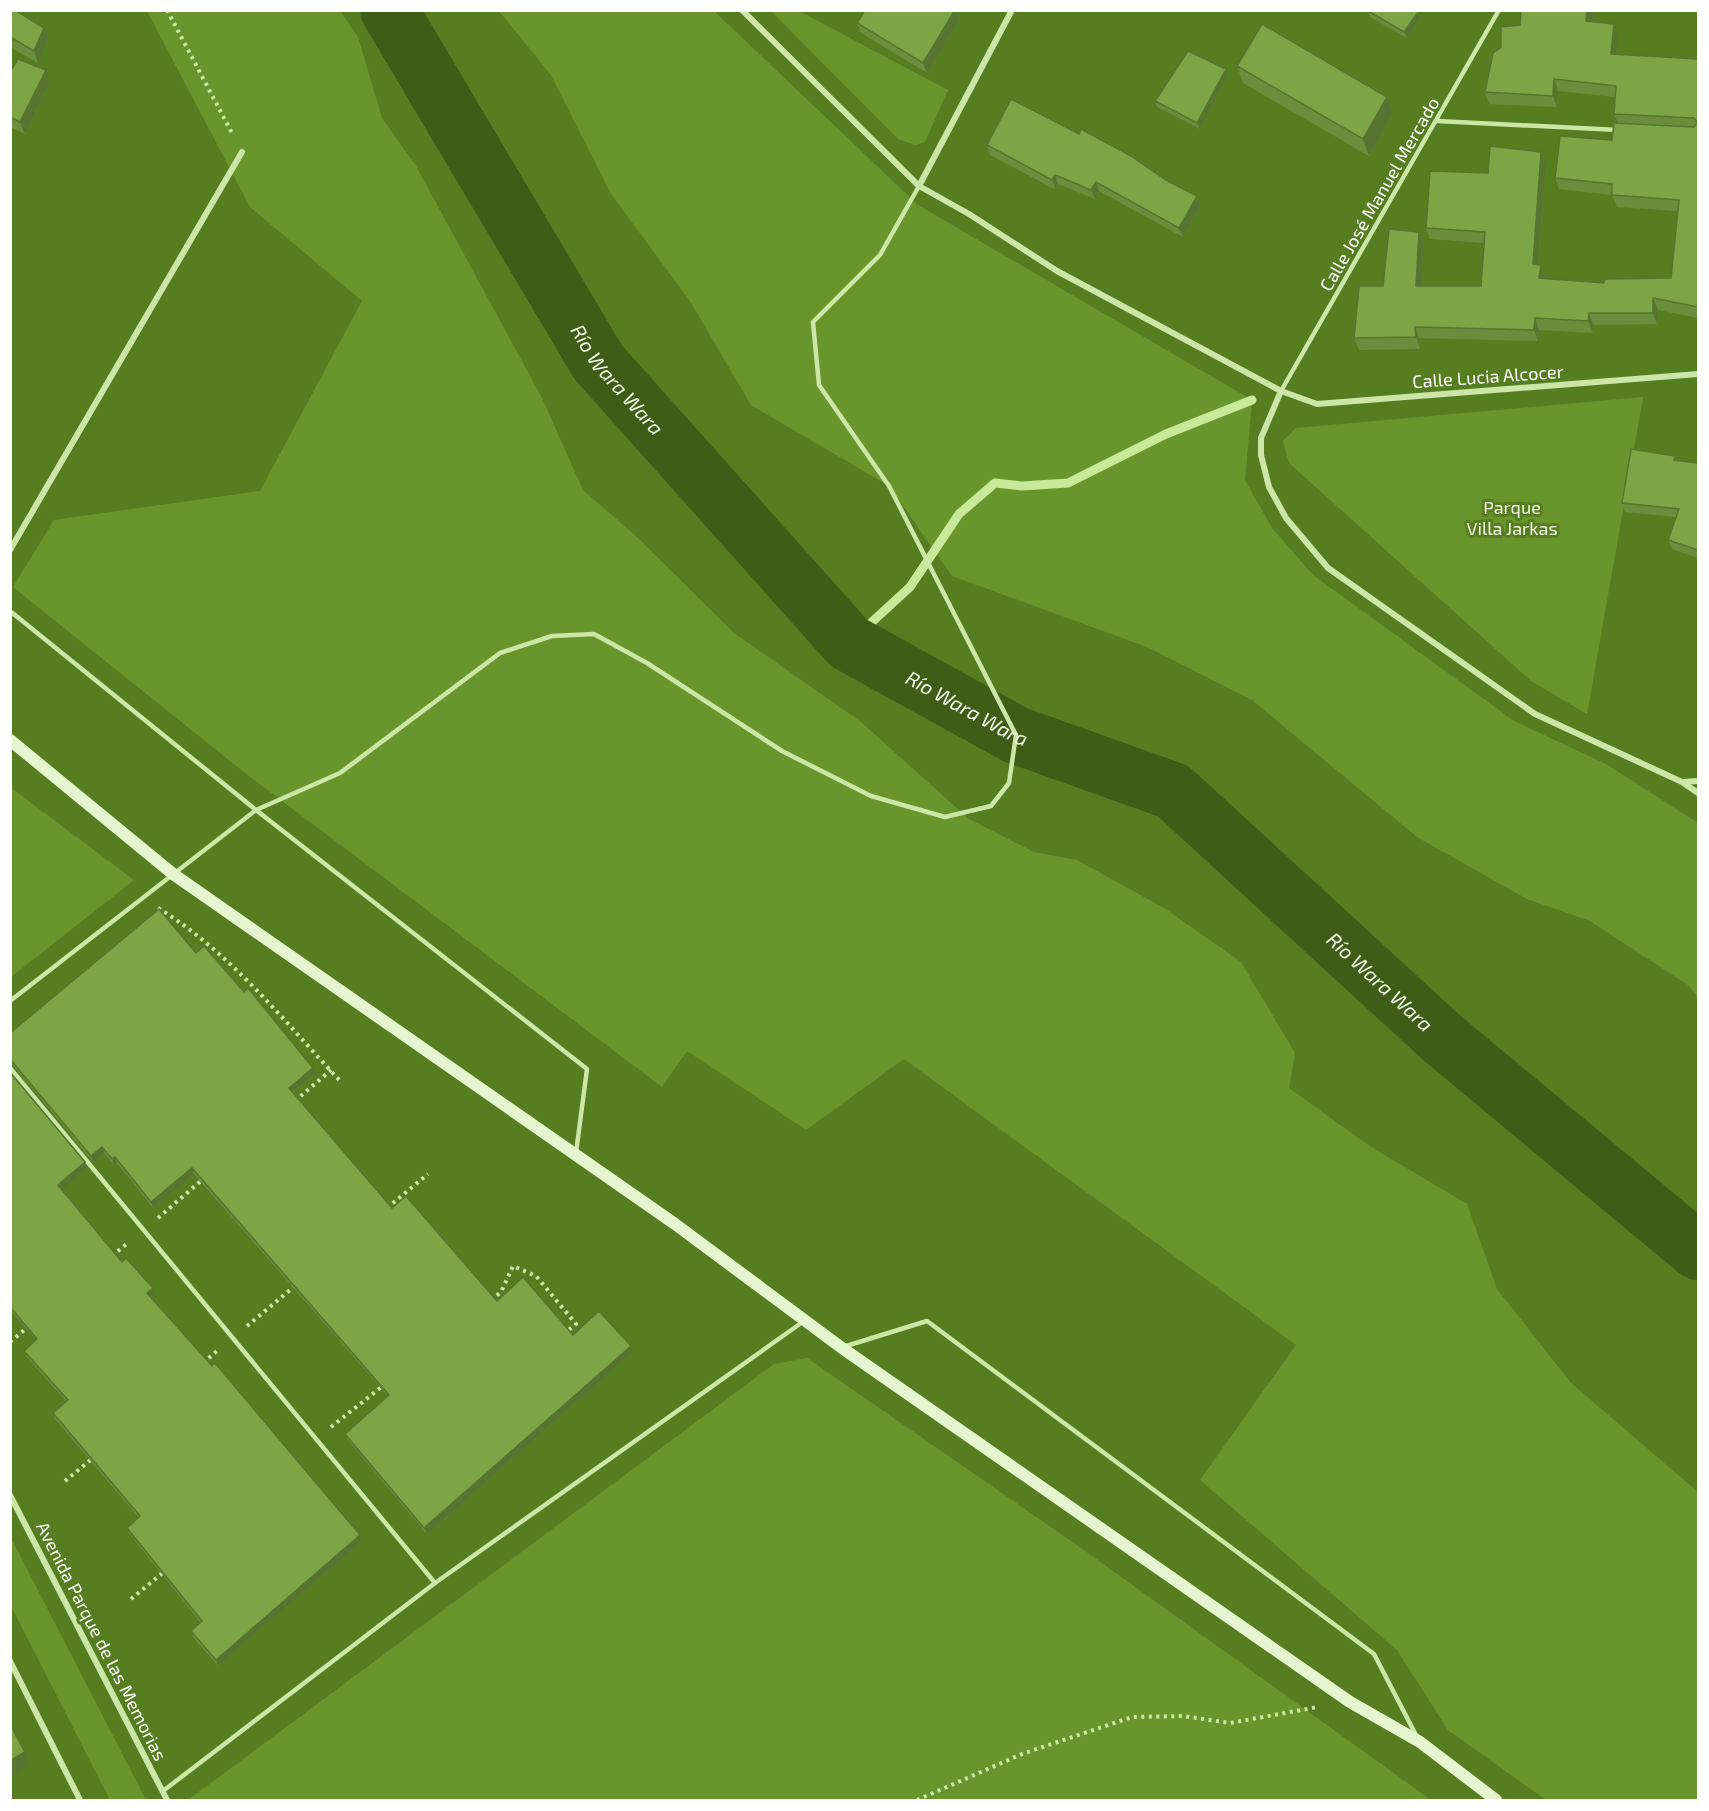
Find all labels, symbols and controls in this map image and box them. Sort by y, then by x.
street label: Calle José Manuel Mercado [1314,93,1444,295]
water label: Río Wara Wara [566,320,669,440]
street label: Calle Lucia Alcocer [1412,360,1564,392]
park label: Parque Villa Jarkas [1466,496,1558,539]
water label: Río Wara Wara [902,665,1031,750]
water label: Río Wara Wara [1322,927,1438,1036]
street label: Avenida Parque de las Memorias [32,1518,172,1764]

